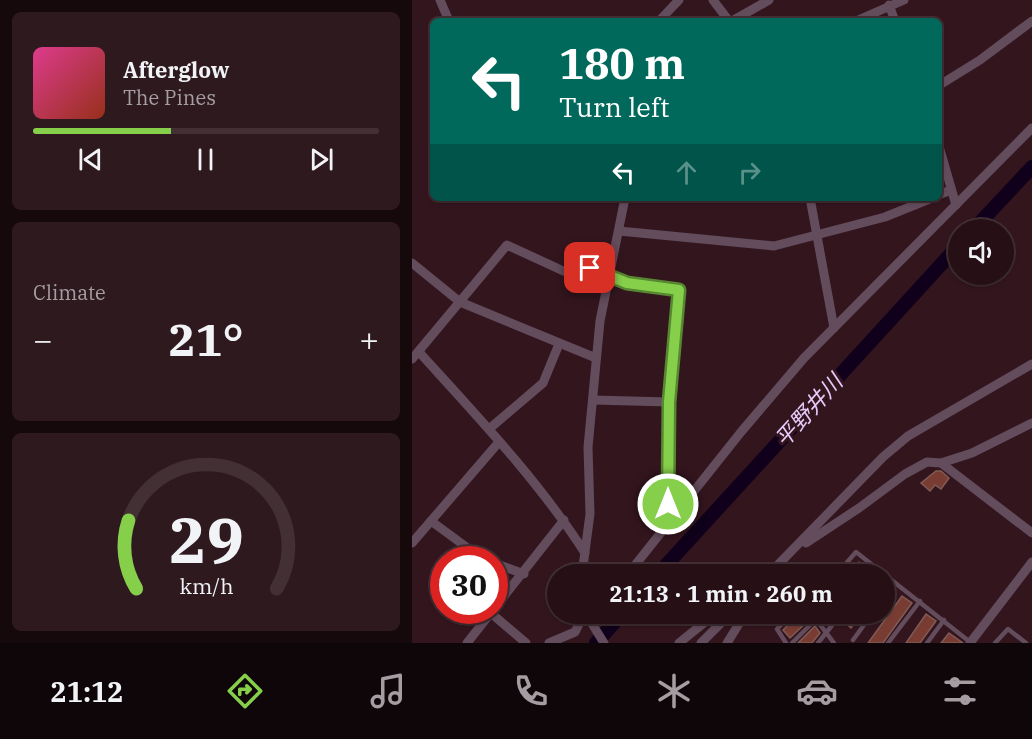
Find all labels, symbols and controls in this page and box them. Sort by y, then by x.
text: 180 m [559,36,685,91]
icon: left [460,42,538,120]
text: Afterglow [123,55,230,84]
text: The Pines [123,84,216,111]
text: Turn left [559,89,670,124]
icon: previous [74,143,107,176]
icon: pause [189,143,222,176]
icon: next [305,143,338,176]
icon: left [607,156,640,189]
icon: ahead [670,156,703,189]
icon: right [733,156,766,189]
map controls [948,219,1014,285]
button: sound [948,219,1014,285]
pin [564,242,615,293]
icon: arrive [573,251,606,284]
text: Climate [33,279,106,306]
text: 21° [168,310,244,368]
text: − [33,318,53,361]
text: + [359,318,379,361]
water label: 平野井川 [768,366,850,452]
position arrow [636,472,700,536]
text: 29 [169,499,243,580]
speed limit sign: 30 [430,546,508,624]
text: km/h [179,572,233,600]
text: 21:13 · 1 min · 260 m [609,579,833,608]
icon: directions [224,670,266,712]
icon: music [367,670,409,712]
icon: phone [510,670,552,712]
icon: climate [653,670,695,712]
icon: car [796,670,838,712]
icon: filters [939,670,981,712]
text: 21:12 [51,674,123,709]

